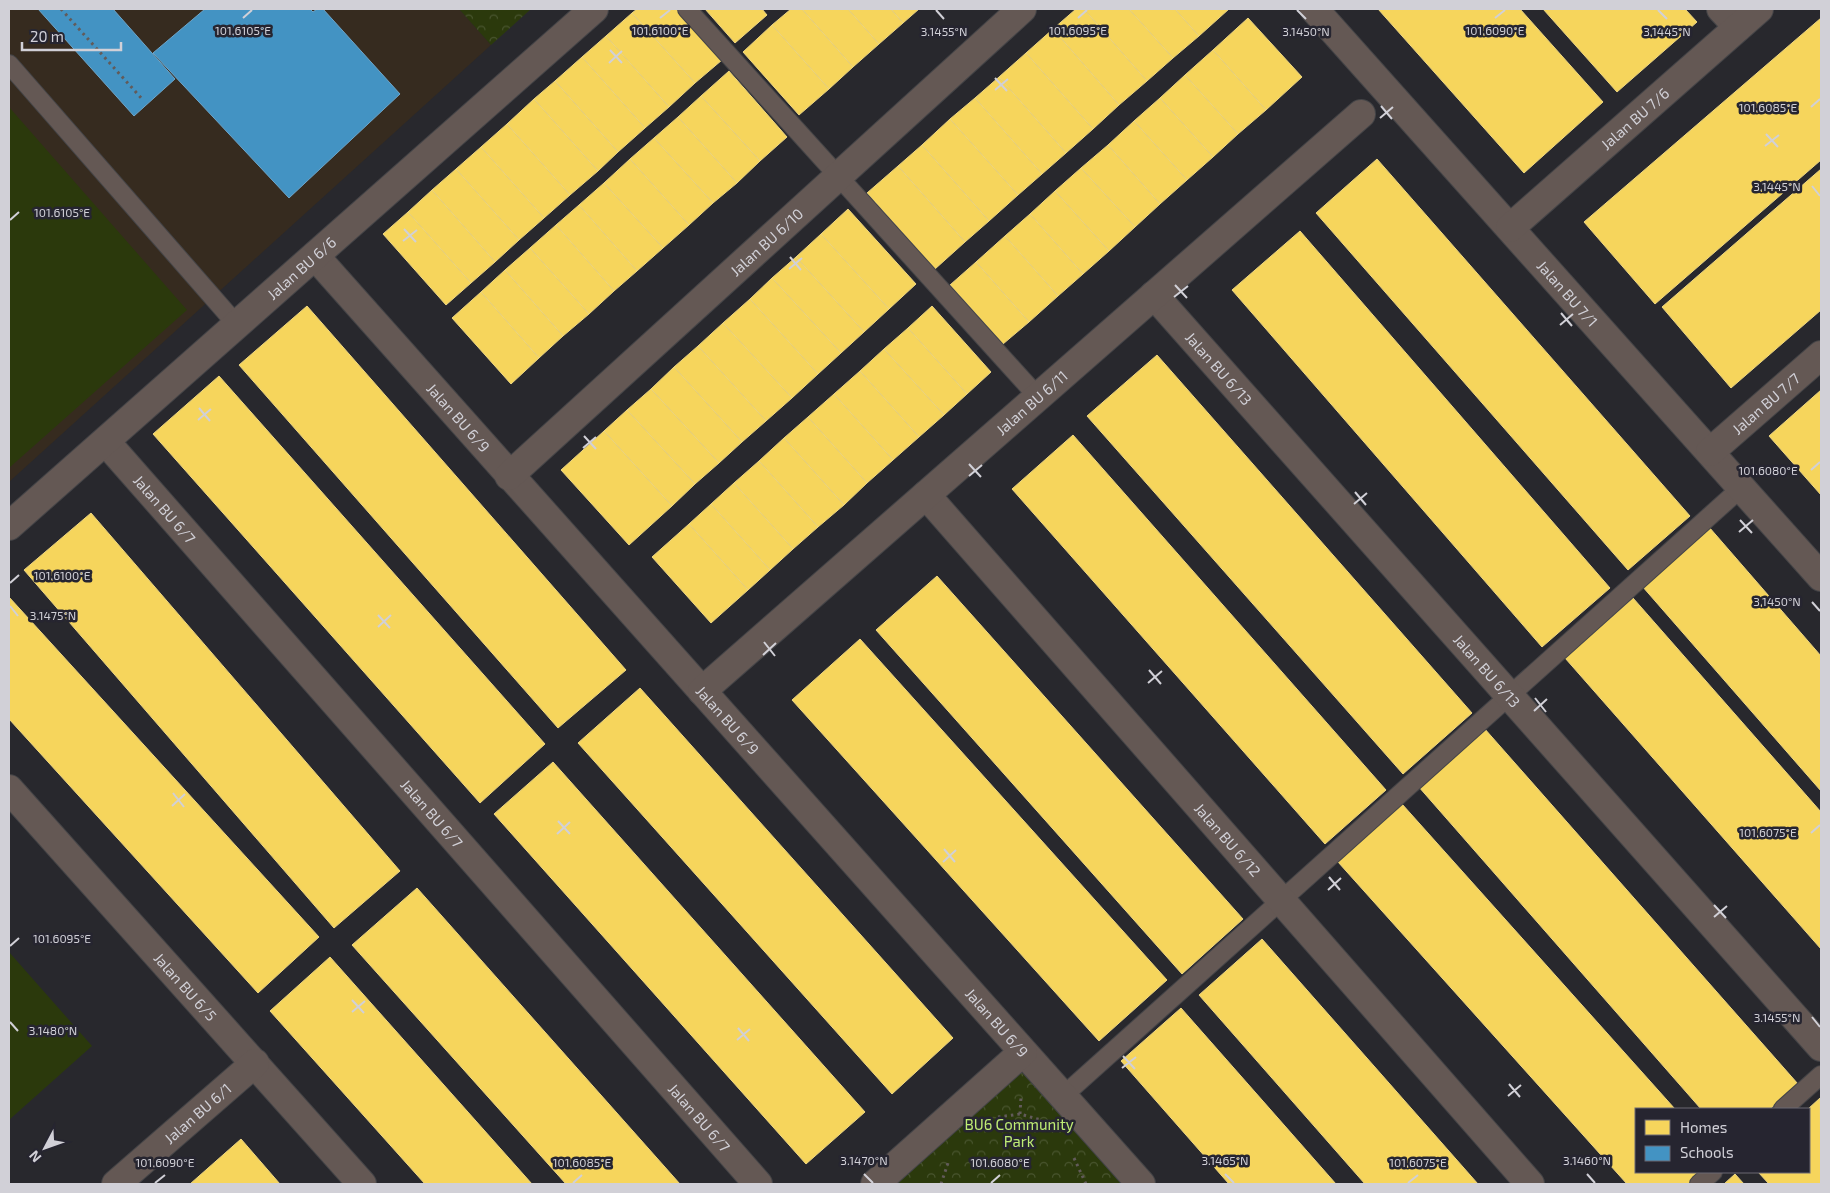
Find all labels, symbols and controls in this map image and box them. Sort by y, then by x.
scale bar [22,20,121,52]
text: 101.6105°E [215,23,271,37]
text: 101.6100°E [632,23,689,37]
text: 101.6095°E [1049,23,1107,37]
text: 101.6090°E [1466,23,1525,37]
text: 3.1455°N [921,24,967,38]
text: 3.1450°N [1282,24,1330,38]
text: 3.1445°N [1643,24,1691,38]
text: 20 m [30,27,64,45]
street label: Jalan BU 7/6 [1597,84,1672,153]
text: 101.6085°E [1739,100,1797,114]
text: 3.1445°N [1753,179,1801,193]
street label: Jalan BU 6/10 [726,204,806,279]
text: 101.6105°E [34,205,90,219]
street label: Jalan BU 6/6 [263,233,339,303]
street label: Jalan BU 7/1 [1534,257,1602,330]
street label: Jalan BU 6/13 [1182,328,1256,409]
street label: Jalan BU 6/11 [992,366,1071,439]
street label: Jalan BU 7/7 [1728,369,1803,438]
street label: Jalan BU 6/9 [423,379,494,455]
text: 101.6080°E [1738,463,1798,477]
street label: Jalan BU 6/7 [130,471,200,547]
text: 101.6100°E [34,568,91,582]
text: 3.1450°N [1753,594,1801,608]
text: 3.1475°N [30,608,76,622]
street label: Jalan BU 6/13 [1450,630,1524,711]
street label: Jalan BU 6/9 [693,682,763,758]
street label: Jalan BU 6/7 [397,775,467,851]
street label: Jalan BU 6/12 [1191,799,1265,880]
text: 101.6075°E [1739,825,1797,839]
text: 101.6095°E [33,931,91,945]
street label: Jalan BU 6/5 [150,949,221,1024]
street label: Jalan BU 6/9 [962,984,1032,1060]
text: 3.1455°N [1754,1010,1800,1024]
text: 3.1480°N [29,1023,77,1037]
street label: Jalan BU 6/1 [160,1079,235,1147]
street label: Jalan BU 6/7 [665,1080,734,1155]
legend [1635,1108,1810,1173]
park label: BU6 Community Park [964,1115,1074,1150]
text: Homes [1680,1118,1727,1136]
north arrow [20,1123,70,1173]
text: Schools [1680,1143,1734,1161]
text: N [25,1147,45,1166]
text: 3.1470°N [840,1153,888,1167]
text: 3.1465°N [1201,1153,1249,1167]
text: 3.1460°N [1563,1153,1611,1167]
text: 101.6090°E [136,1155,195,1169]
text: 101.6085°E [553,1155,611,1169]
text: 101.6080°E [970,1155,1030,1169]
text: 101.6075°E [1389,1155,1447,1169]

